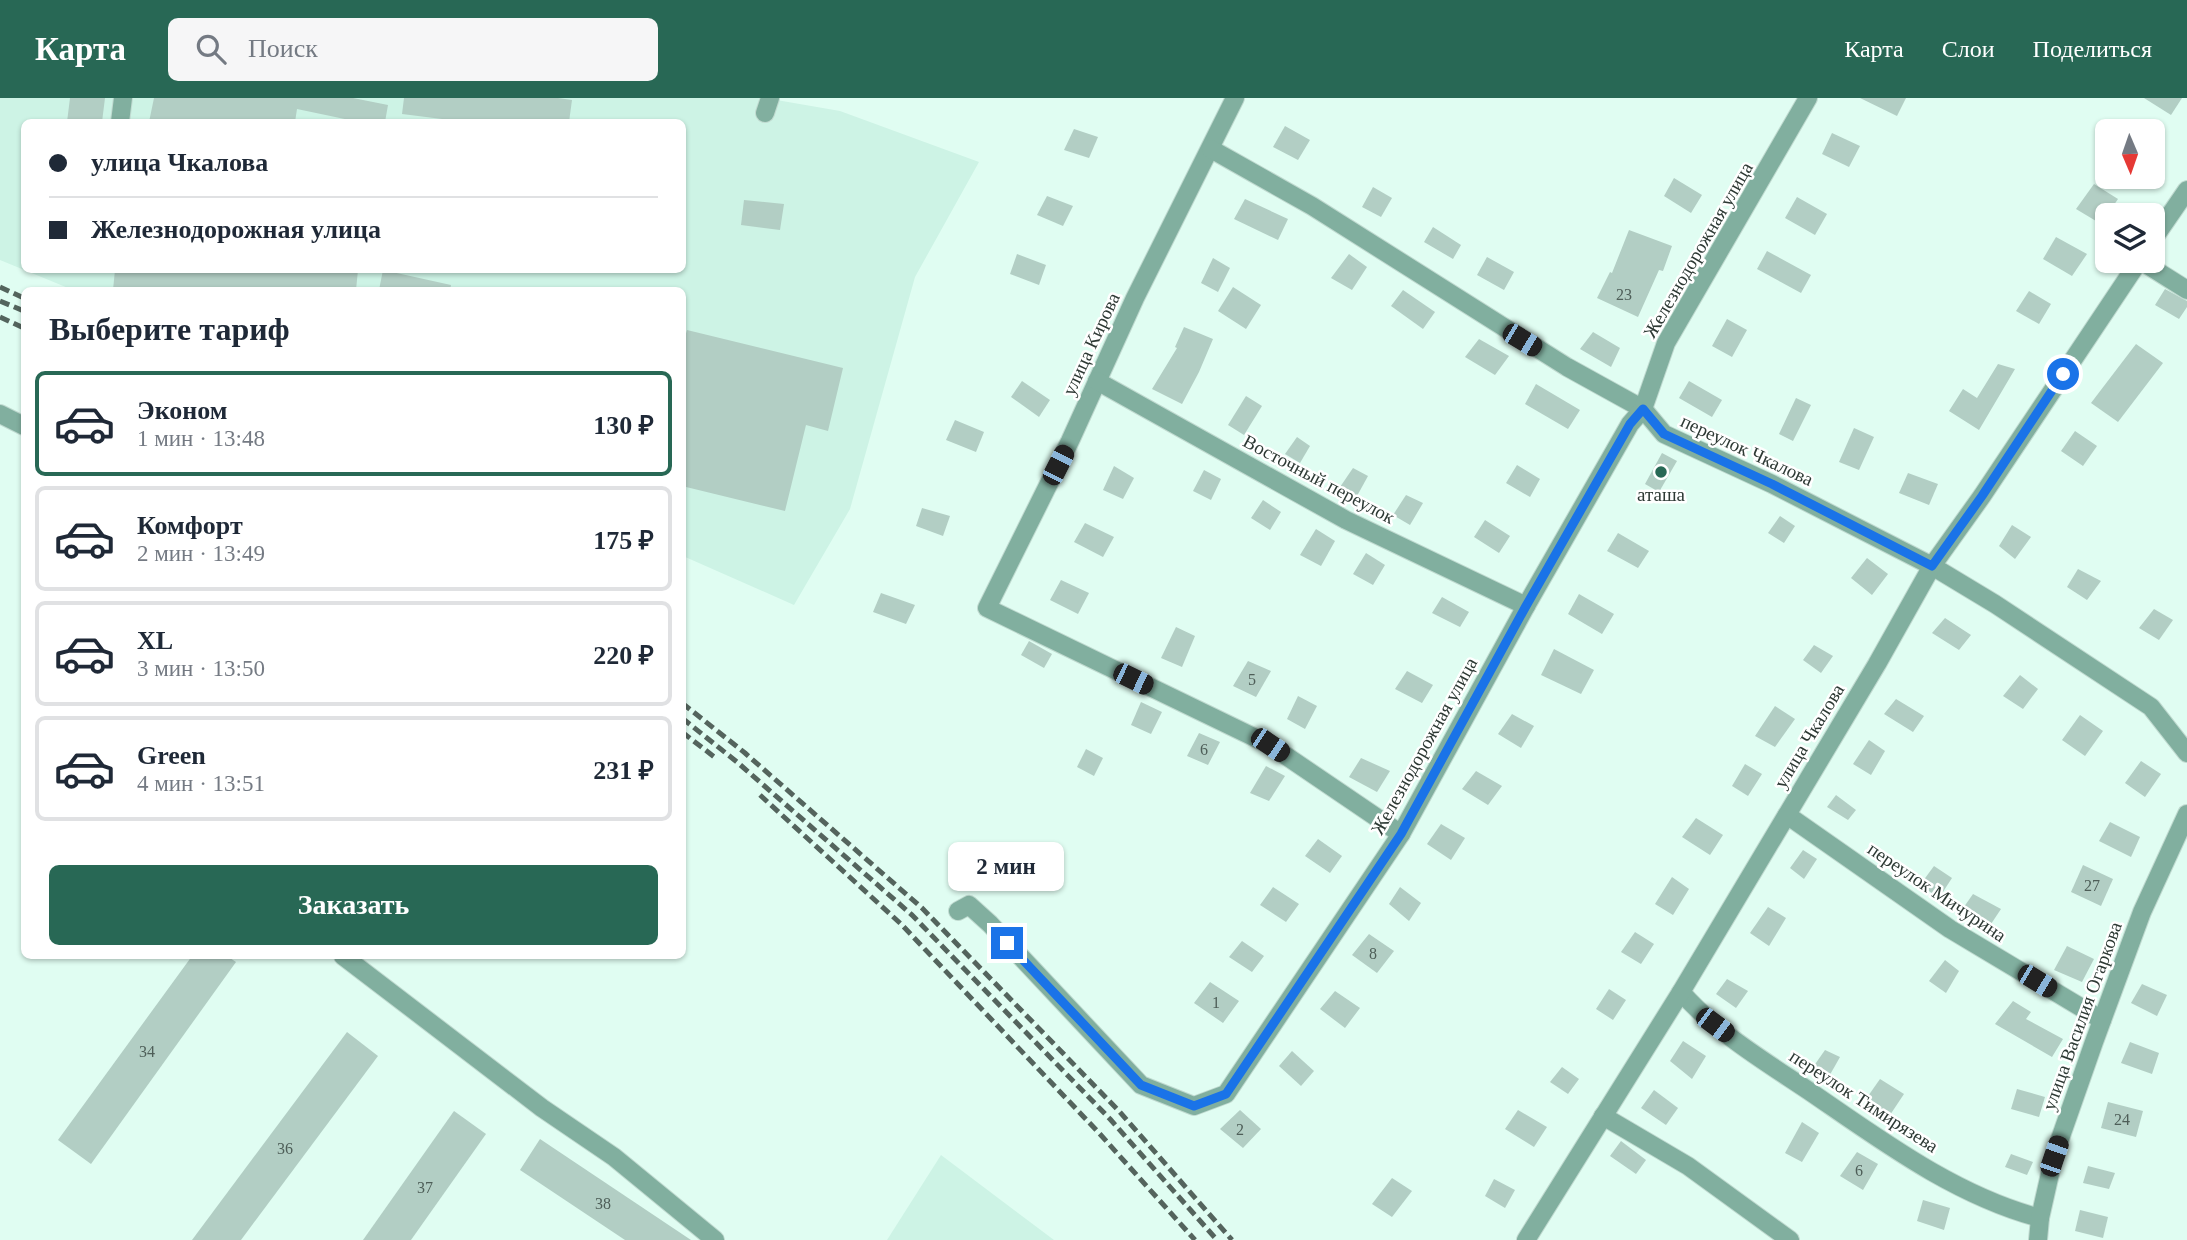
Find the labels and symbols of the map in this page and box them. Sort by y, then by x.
north arrow [2095,119,2165,189]
street label: Железнодорожная улица [1639,158,1757,341]
house number: 23 [1616,286,1632,303]
street label: улица Кирова [1058,289,1124,399]
car [1499,320,1546,360]
route start [2047,358,2079,390]
street label: переулок Чкалова [1677,410,1817,490]
street label: Восточный переулок [1240,430,1399,528]
car [1040,442,1077,488]
marker: аташа [1653,464,1669,480]
place label: аташа [1637,484,1686,505]
street label: Железнодорожная улица [1367,653,1482,838]
car [1110,660,1157,698]
house number: 5 [1248,671,1256,688]
street label: улица Чкалова [1770,680,1849,792]
car [1247,725,1294,765]
house number: 6 [1200,741,1208,758]
street label: переулок Мичурина [1864,838,2011,946]
callout: 2 мин [949,842,1065,890]
house number: 27 [2084,877,2100,894]
street label: улица Василия Огаркова [2038,918,2126,1113]
route end [991,927,1023,959]
house number: 8 [1369,945,1377,962]
car [2014,961,2061,1001]
house number: 1 [1212,994,1220,1011]
car [1692,1004,1739,1046]
house number: 34 [139,1043,155,1060]
street label: переулок Тимирязева [1786,1045,1943,1157]
house number: 24 [2114,1111,2130,1128]
house number: 2 [1236,1121,1244,1138]
car [2038,1133,2071,1179]
house number: 36 [277,1140,293,1157]
house number: 6 [1855,1162,1863,1179]
house number: 37 [417,1179,433,1196]
house number: 38 [595,1195,611,1212]

